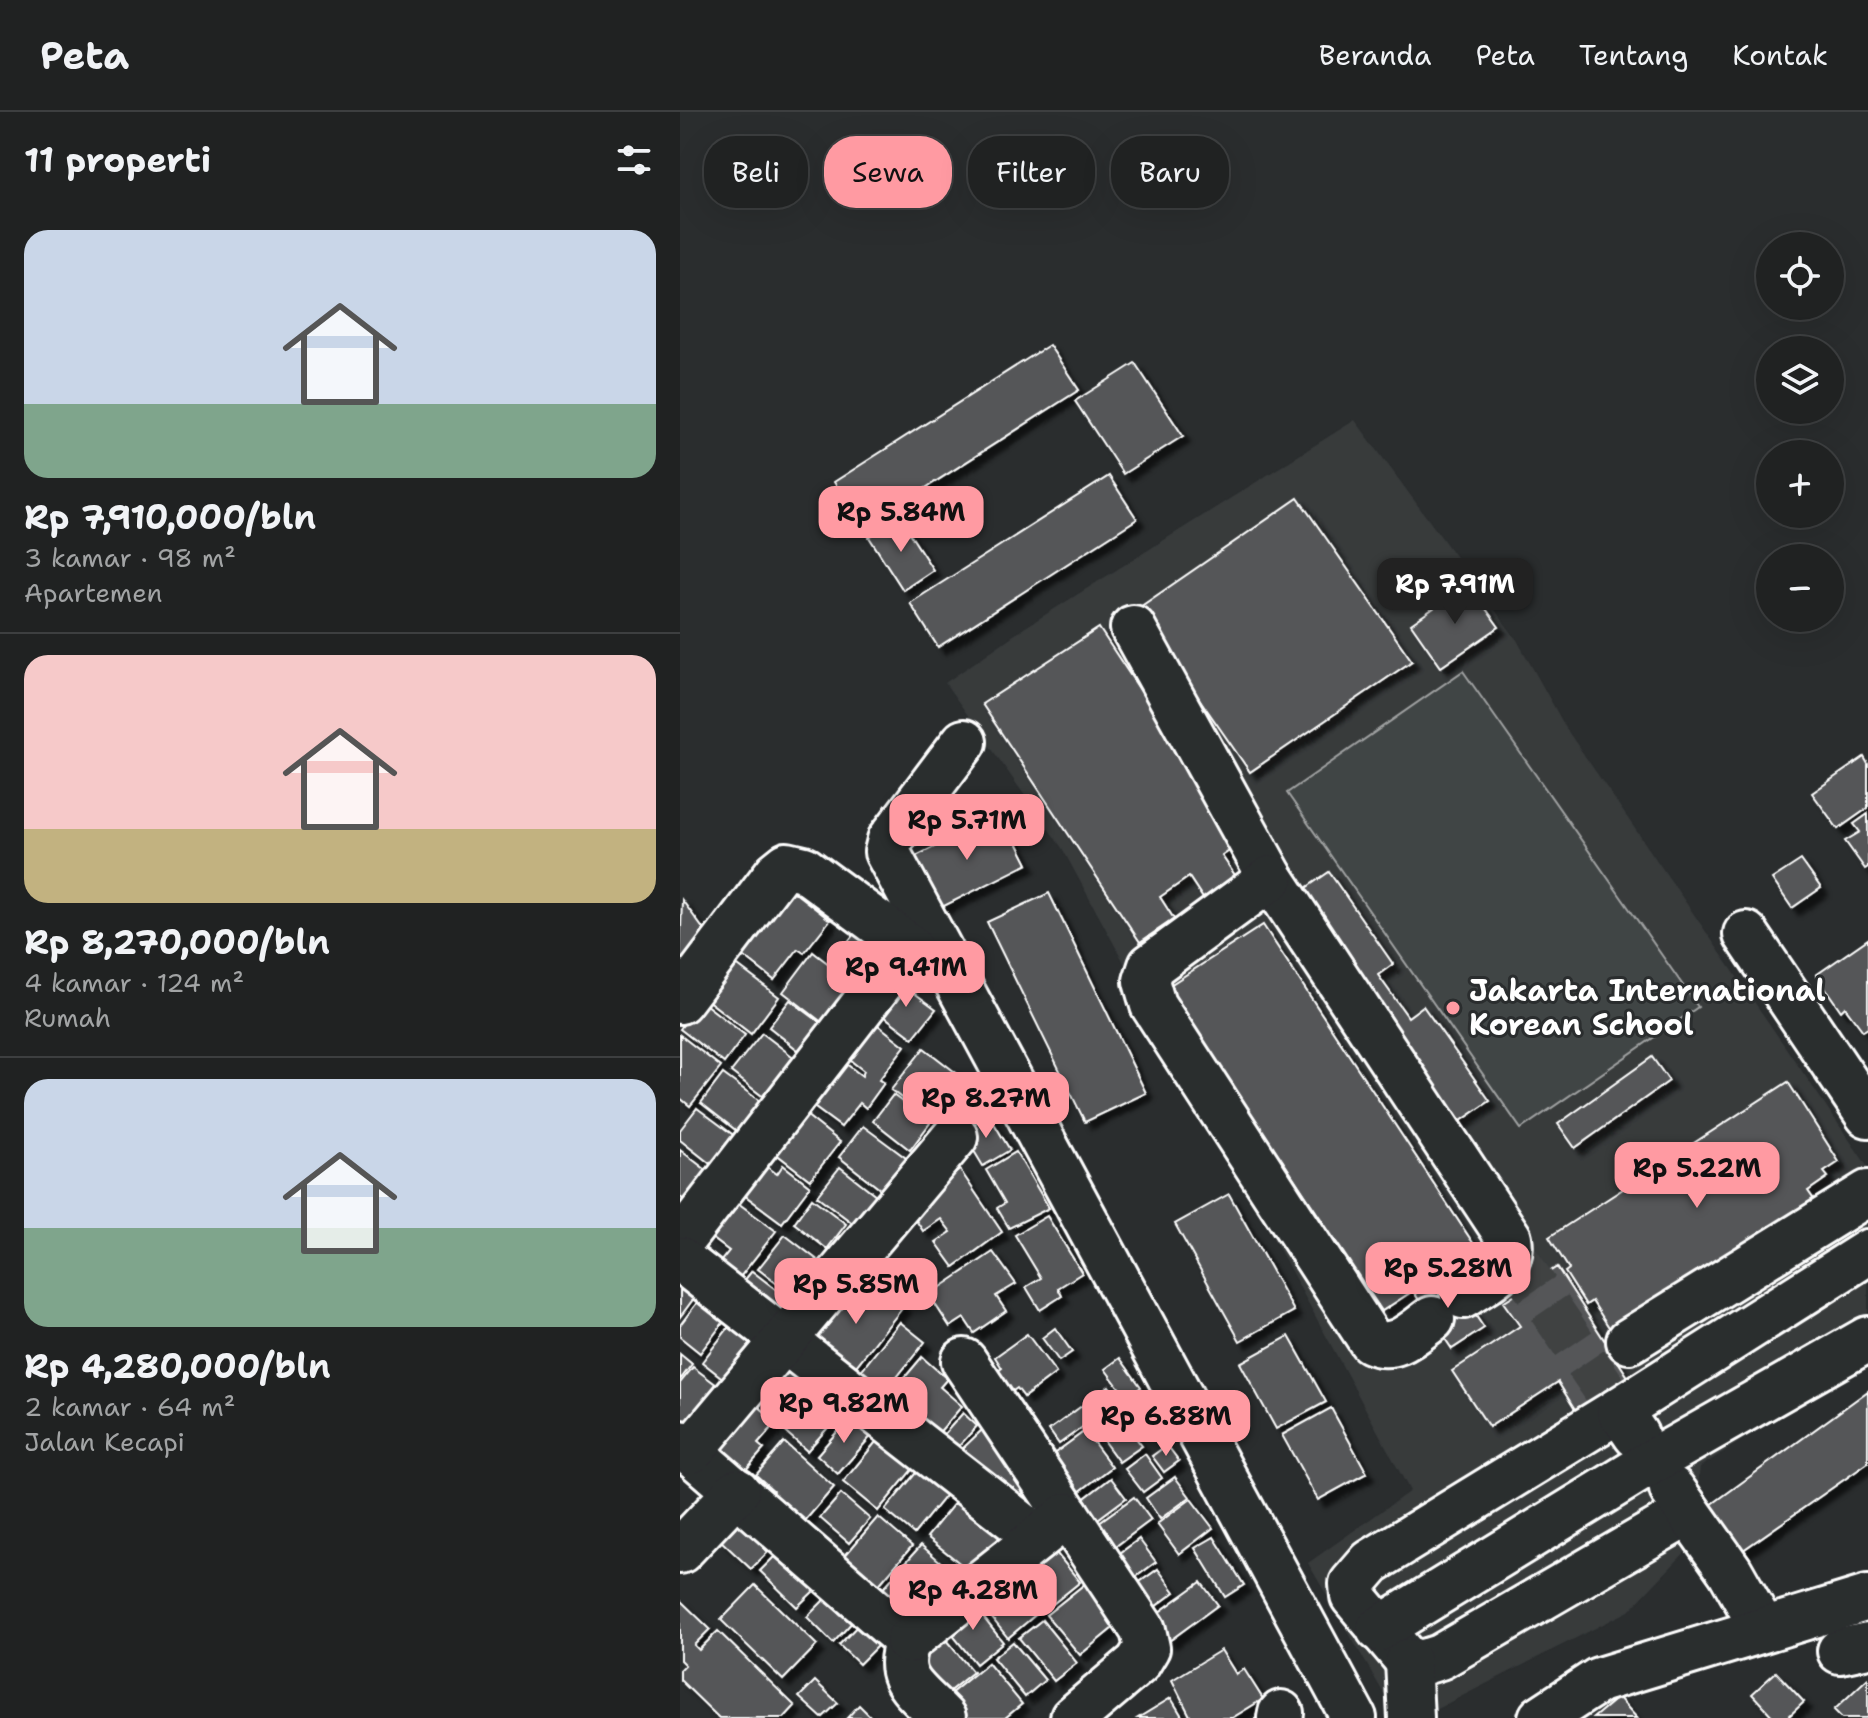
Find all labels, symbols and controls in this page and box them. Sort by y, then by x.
text: Peta [40,30,129,81]
text: Beranda [1319,36,1431,74]
text: Peta [1475,36,1535,74]
text: Tentang [1579,36,1688,74]
text: Kontak [1732,36,1828,74]
chip: Beli [704,136,808,208]
chip: Sewa [824,136,952,208]
chip: Filter [968,136,1095,208]
chip: Baru [1111,136,1229,208]
text: 11 properti [24,137,211,183]
icon: filters [612,138,656,182]
map controls [1756,232,1844,632]
button: locate [1756,232,1844,320]
icon: home [268,282,412,426]
button: layers [1756,336,1844,424]
button: + [1756,440,1844,528]
pin: Rp 5.84M [818,486,984,554]
text: Rp 7,910,000/bln [24,494,316,540]
text: Rp 5.84M [837,494,965,529]
text: 3 kamar · 98 m² [24,540,236,575]
button: − [1756,544,1844,632]
pin: Rp 7.91M [1372,558,1538,626]
text: Rp 7.91M [1395,566,1515,601]
text: Apartemen [24,575,163,610]
icon: home [268,707,412,851]
pin: Rp 5.71M [884,794,1050,862]
text: Rp 5.71M [907,802,1027,837]
text: Rp 8,270,000/bln [24,919,330,965]
pin: Rp 9.41M [823,941,989,1009]
text: Rp 9.41M [845,949,967,984]
text: 4 kamar · 124 m² [24,965,244,1000]
place label: Jakarta International Korean School [1469,970,1826,1045]
marker: Jakarta International Korean School [1444,999,1462,1017]
text: Rumah [24,1000,111,1035]
pin: Rp 8.27M [903,1072,1069,1140]
text: Rp 8.27M [921,1080,1051,1115]
icon: home [268,1131,412,1275]
pin: Rp 5.22M [1614,1142,1780,1210]
text: Rp 5.22M [1633,1150,1761,1185]
pin: Rp 5.28M [1365,1242,1531,1310]
text: Rp 5.28M [1383,1250,1513,1285]
pin: Rp 5.85M [773,1258,939,1326]
text: Rp 5.85M [792,1266,920,1301]
text: Rp 4,280,000/bln [24,1343,331,1389]
pin: Rp 9.82M [761,1377,927,1445]
text: Rp 9.82M [778,1385,910,1420]
text: 2 kamar · 64 m² [24,1389,236,1424]
pin: Rp 6.88M [1083,1390,1249,1458]
text: Rp 6.88M [1100,1398,1232,1433]
text: Jalan Kecapi [24,1424,185,1459]
pin: Rp 4.28M [890,1564,1056,1632]
text: Rp 4.28M [908,1572,1038,1607]

